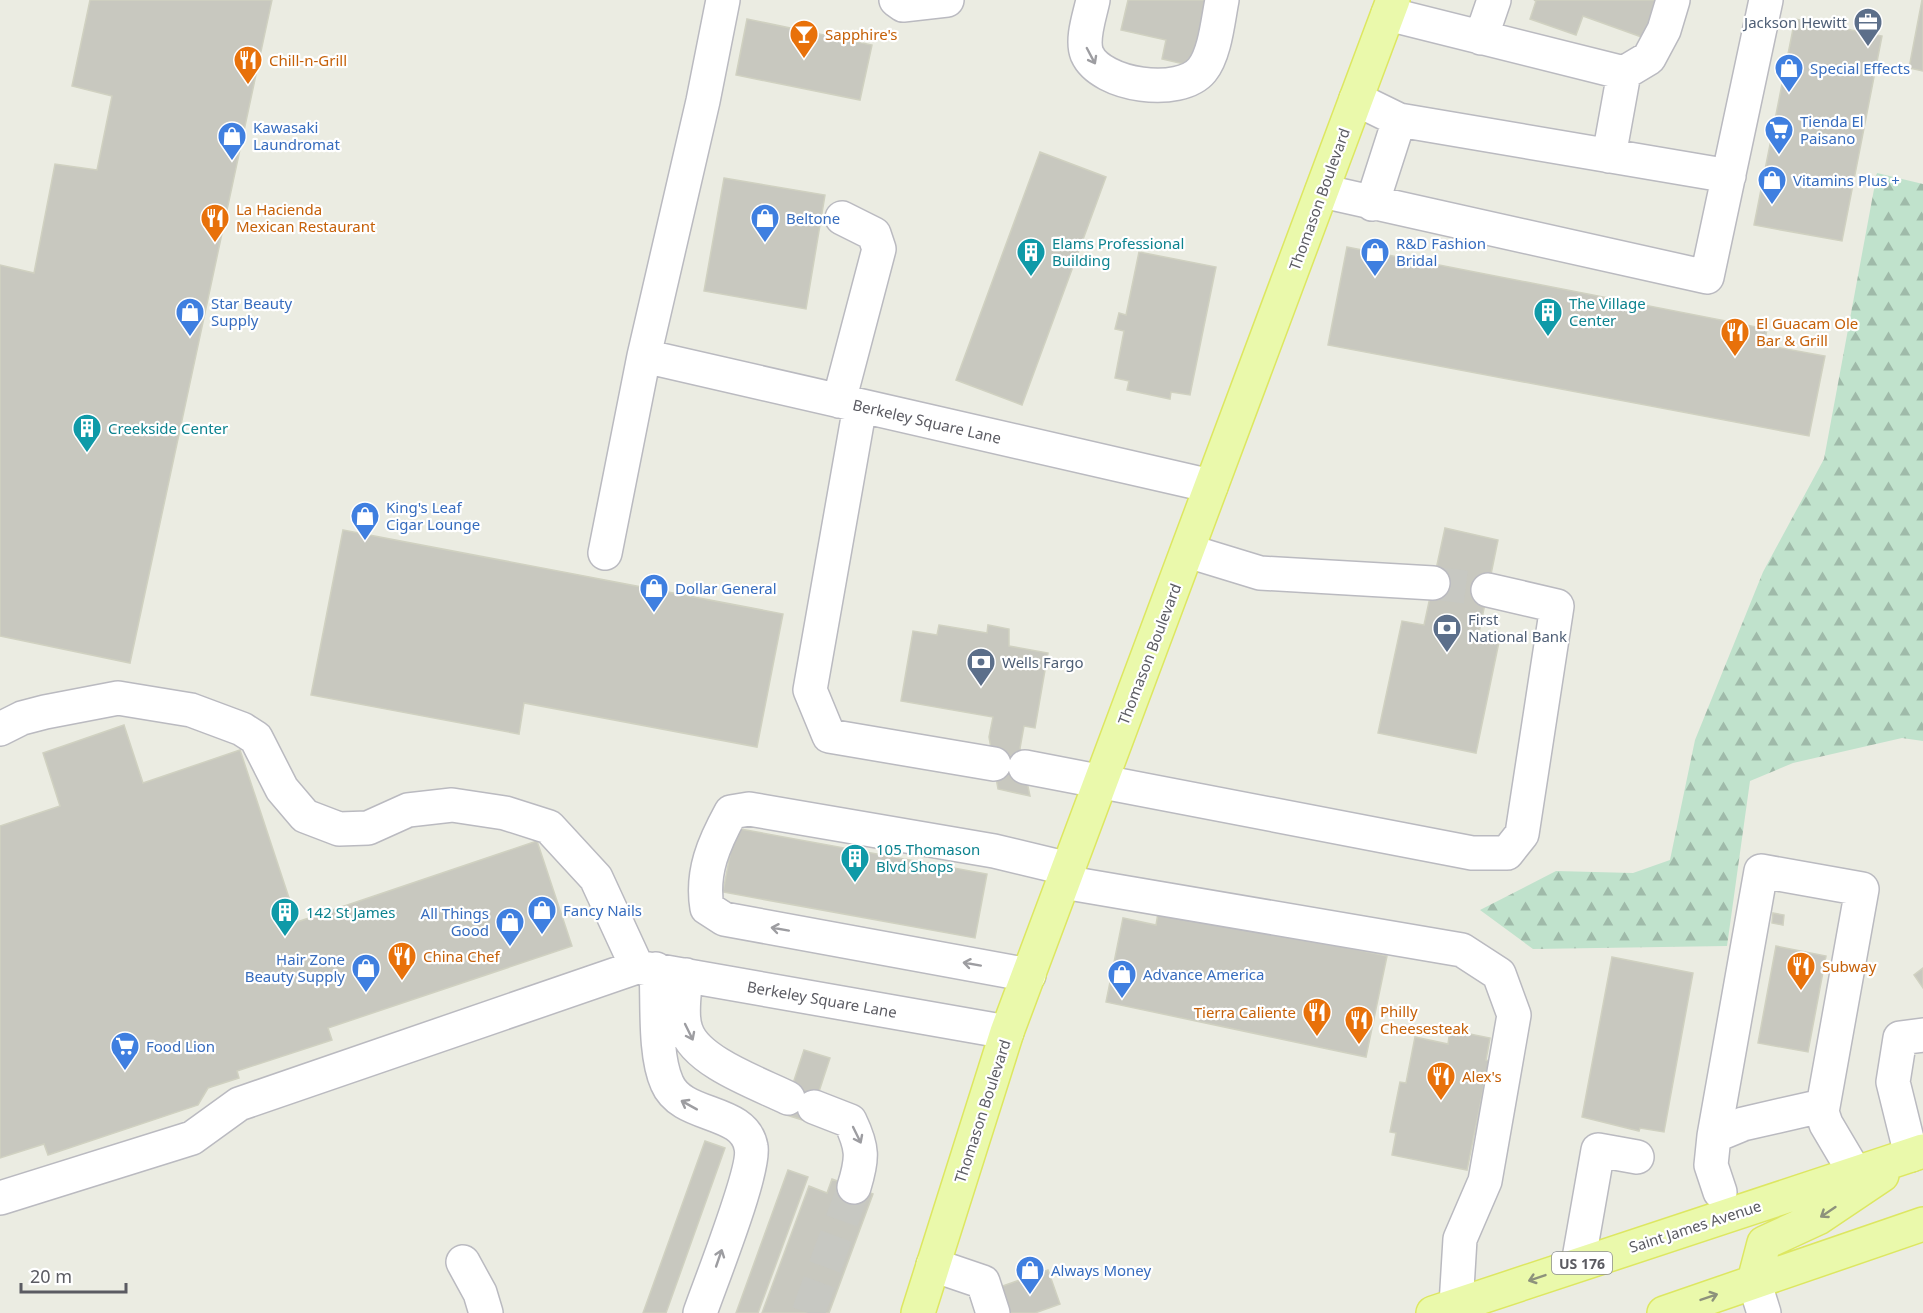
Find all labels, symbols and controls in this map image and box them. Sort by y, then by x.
office icon: Jackson Hewitt [1852,6,1884,48]
place label: Jackson Hewitt [1742,12,1848,32]
bar icon: Sapphire's [788,18,820,60]
place label: Sapphire's [825,24,898,44]
restaurant icon: Chill-n-Grill [232,44,264,86]
one-way arrow [1085,47,1097,64]
place label: Chill-n-Grill [269,50,347,70]
shop icon: Special Effects [1773,52,1805,94]
place label: Special Effects [1810,58,1910,78]
place label: Tienda El Paisano [1800,111,1864,148]
supermarket icon: Tienda El Paisano [1763,114,1795,156]
place label: Kawasaki Laundromat [253,117,340,154]
shop icon: Kawasaki Laundromat [216,120,248,162]
street label: Thomason Boulevard [1284,125,1354,273]
shop icon: Vitamins Plus + [1756,164,1788,206]
place label: Vitamins Plus + [1793,170,1900,190]
place label: La Hacienda Mexican Restaurant [236,199,376,236]
restaurant icon: La Hacienda Mexican Restaurant [199,202,231,244]
shop icon: Beltone [749,202,781,244]
place label: Beltone [786,208,840,228]
place label: Elams Professional Building [1052,233,1184,270]
place label: R&D Fashion Bridal [1396,233,1486,270]
building icon: Elams Professional Building [1015,236,1047,278]
shop icon: R&D Fashion Bridal [1359,236,1391,278]
place label: Star Beauty Supply [211,293,292,330]
place label: The Village Center [1569,293,1646,330]
shop icon: Star Beauty Supply [174,296,206,338]
building icon: The Village Center [1532,296,1564,338]
place label: El Guacam Ole Bar & Grill [1756,313,1858,350]
restaurant icon: El Guacam Ole Bar & Grill [1719,316,1751,358]
street label: Berkeley Square Lane [851,394,1003,448]
building icon: Creekside Center [71,412,103,454]
place label: Creekside Center [108,418,228,438]
place label: King's Leaf Cigar Lounge [386,497,480,534]
shop icon: King's Leaf Cigar Lounge [349,500,381,542]
shop icon: Dollar General [638,572,670,614]
place label: Dollar General [675,578,777,598]
street label: Thomason Boulevard [1113,580,1185,728]
place label: First National Bank [1468,609,1567,646]
bank icon: First National Bank [1431,612,1463,654]
bank icon: Wells Fargo [965,646,997,688]
place label: Wells Fargo [1002,652,1083,672]
place label: 105 Thomason Blvd Shops [876,839,980,876]
building icon: 105 Thomason Blvd Shops [839,842,871,884]
shop icon: Fancy Nails [526,894,558,936]
building icon: 142 St James [269,896,301,938]
place label: Fancy Nails [563,900,642,920]
place label: 142 St James [306,902,395,922]
place label: All Things Good [421,903,489,940]
shop icon: All Things Good [494,906,526,948]
one-way arrow [770,924,790,935]
restaurant icon: China Chef [386,940,418,982]
place label: China Chef [423,946,500,966]
place label: Hair Zone Beauty Supply [245,949,345,986]
restaurant icon: Subway [1785,950,1817,992]
shop icon: Hair Zone Beauty Supply [350,952,382,994]
place label: Subway [1822,956,1877,976]
one-way arrow [962,958,982,969]
shop icon: Advance America [1106,958,1138,1000]
place label: Advance America [1143,964,1264,984]
street label: Berkeley Square Lane [745,976,899,1022]
restaurant icon: Tierra Caliente [1301,996,1333,1038]
place label: Philly Cheesesteak [1380,1001,1469,1038]
place label: Tierra Caliente [1194,1002,1296,1022]
restaurant icon: Philly Cheesesteak [1343,1004,1375,1046]
one-way arrow [684,1023,695,1041]
supermarket icon: Food Lion [109,1030,141,1072]
place label: Food Lion [146,1036,215,1056]
street label: Thomason Boulevard [949,1037,1015,1185]
restaurant icon: Alex's [1425,1060,1457,1102]
place label: Alex's [1462,1066,1502,1086]
one-way arrow [680,1098,698,1110]
one-way arrow [851,1125,863,1143]
street label: Saint James Avenue [1626,1195,1764,1257]
one-way arrow [1820,1206,1837,1218]
one-way arrow [714,1249,725,1268]
road number: US 176 [1552,1252,1612,1274]
shop icon: Always Money [1014,1254,1046,1296]
scale bar [21,1256,126,1294]
place label: Always Money [1051,1260,1152,1280]
text: 20 m [30,1264,72,1288]
one-way arrow [1528,1273,1547,1284]
one-way arrow [1700,1291,1718,1302]

